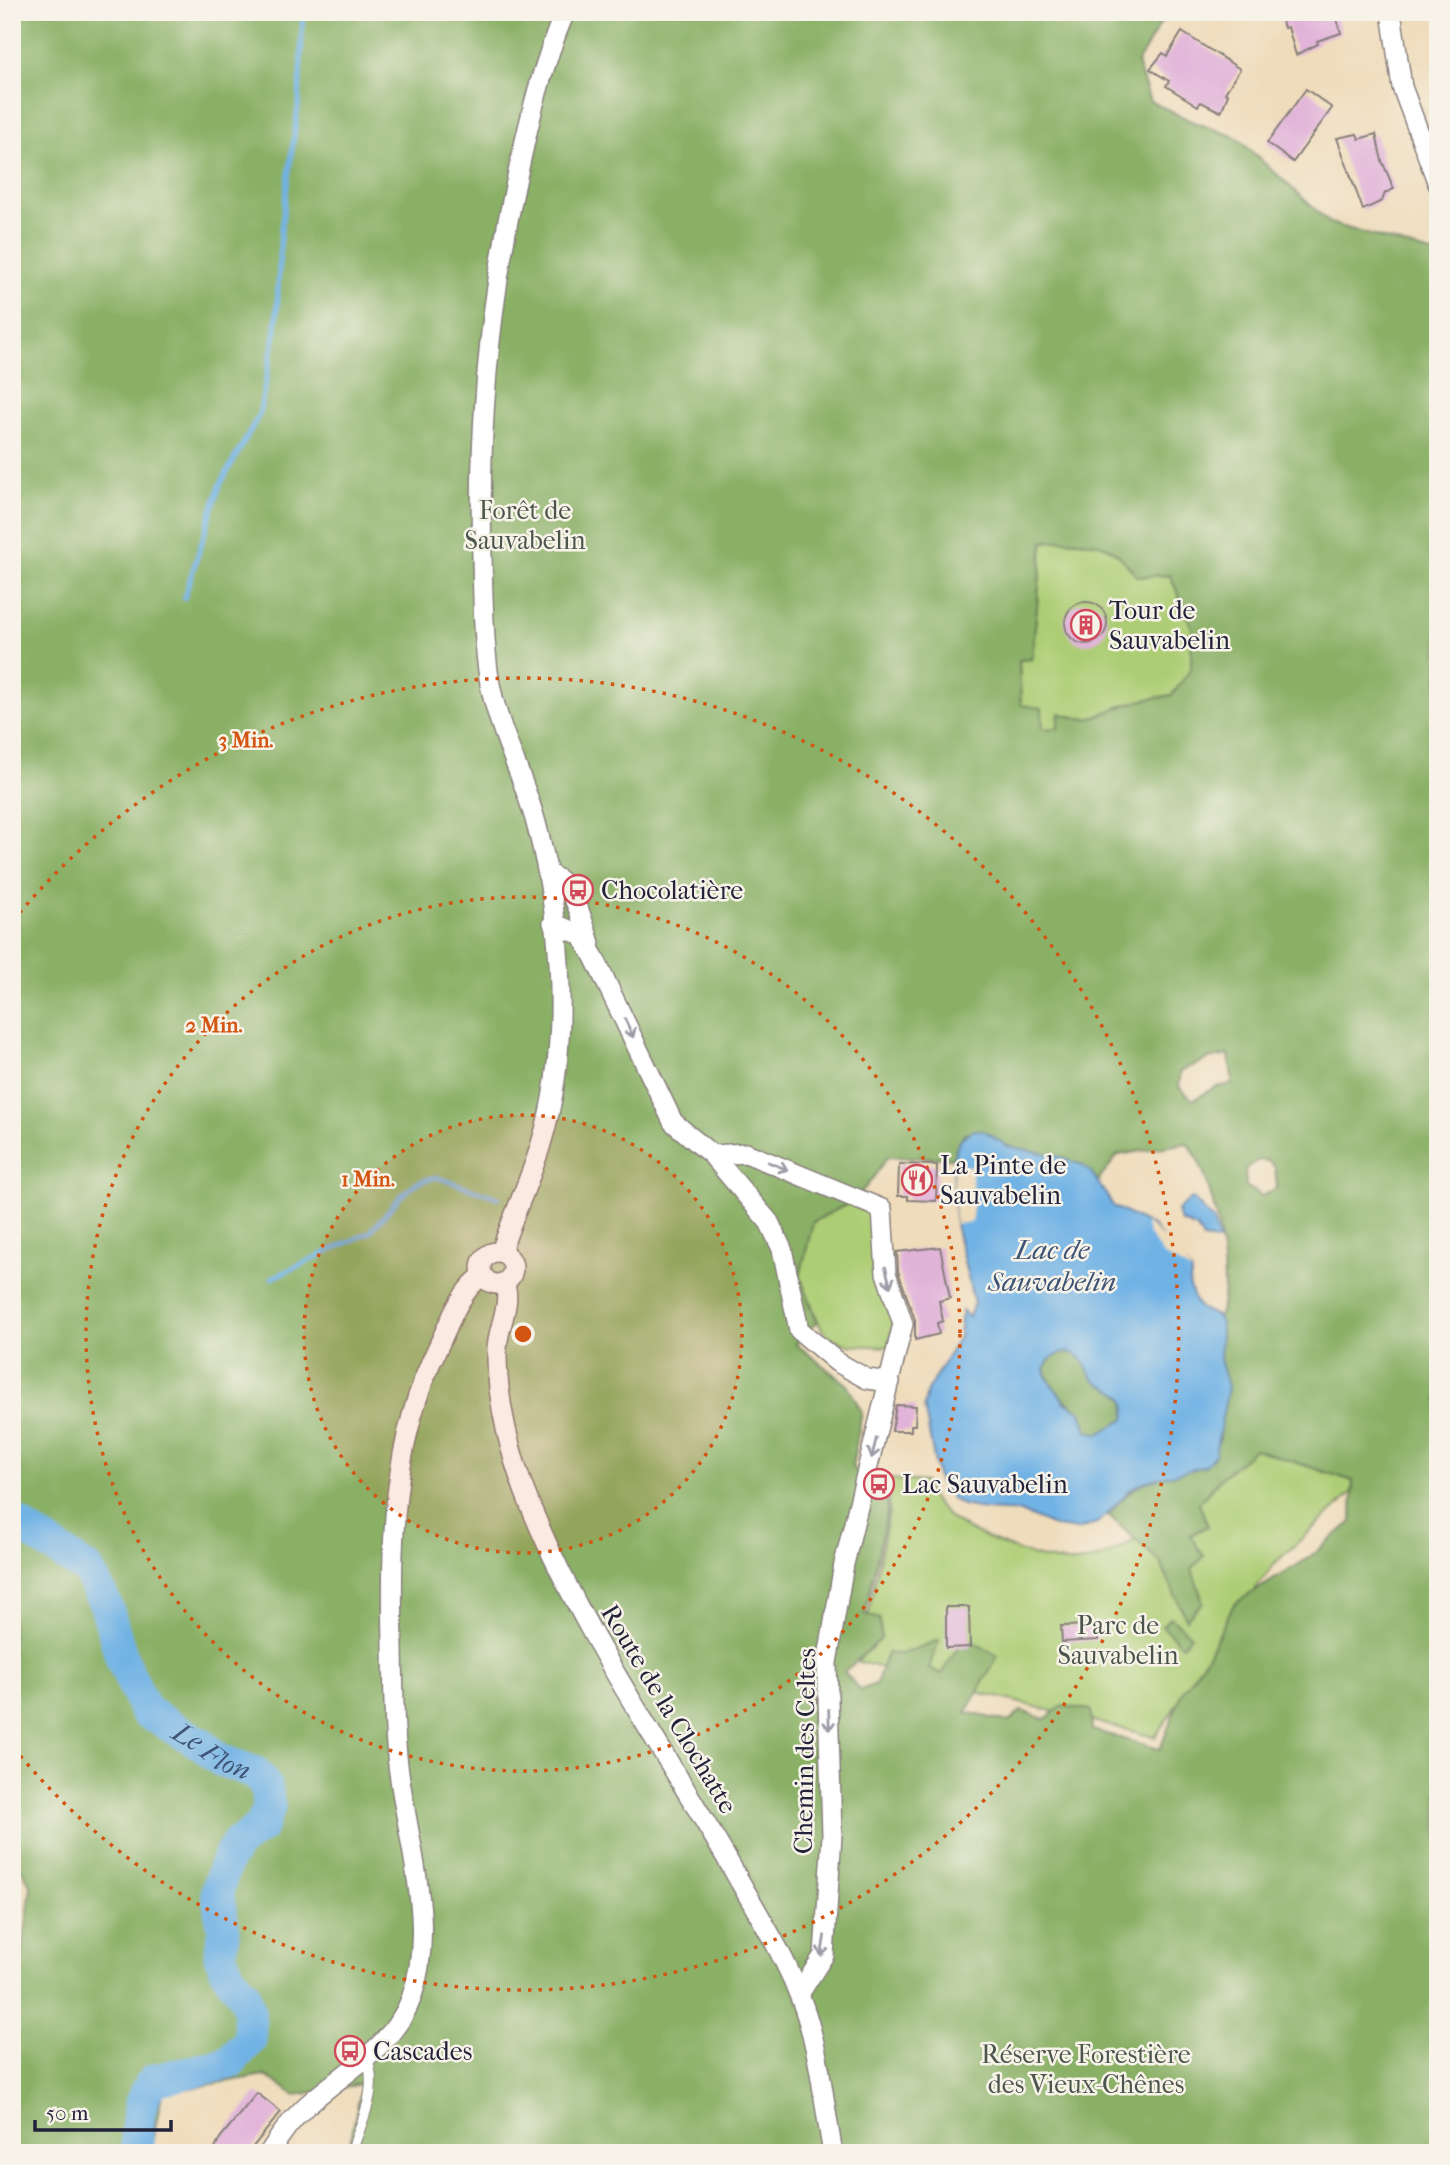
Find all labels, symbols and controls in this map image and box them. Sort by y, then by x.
park label: Forêt de Sauvabelin [465,495,586,556]
place label: Tour de Sauvabelin [1109,595,1230,656]
building icon: Tour de Sauvabelin [1069,608,1103,642]
text: 3 Min. [219,728,273,752]
bus stop icon: Chocolatière [561,873,595,907]
place label: Chocolatière [601,875,743,906]
text: 2 Min. [186,1013,242,1037]
one-way arrow [622,1017,636,1038]
place label: La Pinte de Sauvabelin [940,1150,1066,1211]
one-way arrow [766,1160,788,1173]
restaurant icon: La Pinte de Sauvabelin [900,1163,934,1197]
text: 1 Min. [341,1167,395,1191]
water label: Lac de Sauvabelin [987,1233,1116,1298]
one-way arrow [882,1265,895,1288]
centre of rings [511,1322,535,1346]
one-way arrow [867,1436,880,1459]
bus stop icon: Lac Sauvabelin [862,1467,896,1501]
place label: Lac Sauvabelin [902,1469,1068,1500]
street label: Route de la Clochatte [594,1599,744,1819]
park label: Parc de Sauvabelin [1058,1610,1179,1671]
street label: Chemin des Celtes [788,1648,822,1854]
one-way arrow [822,1708,835,1731]
water label: Le Flon [166,1714,255,1786]
one-way arrow [816,1935,829,1957]
bus stop icon: Cascades [333,2034,367,2068]
place label: Cascades [373,2036,472,2067]
park label: Réserve Forestière des Vieux-Chênes [981,2039,1191,2100]
scale bar [35,2088,172,2132]
text: 50 m [46,2101,89,2125]

